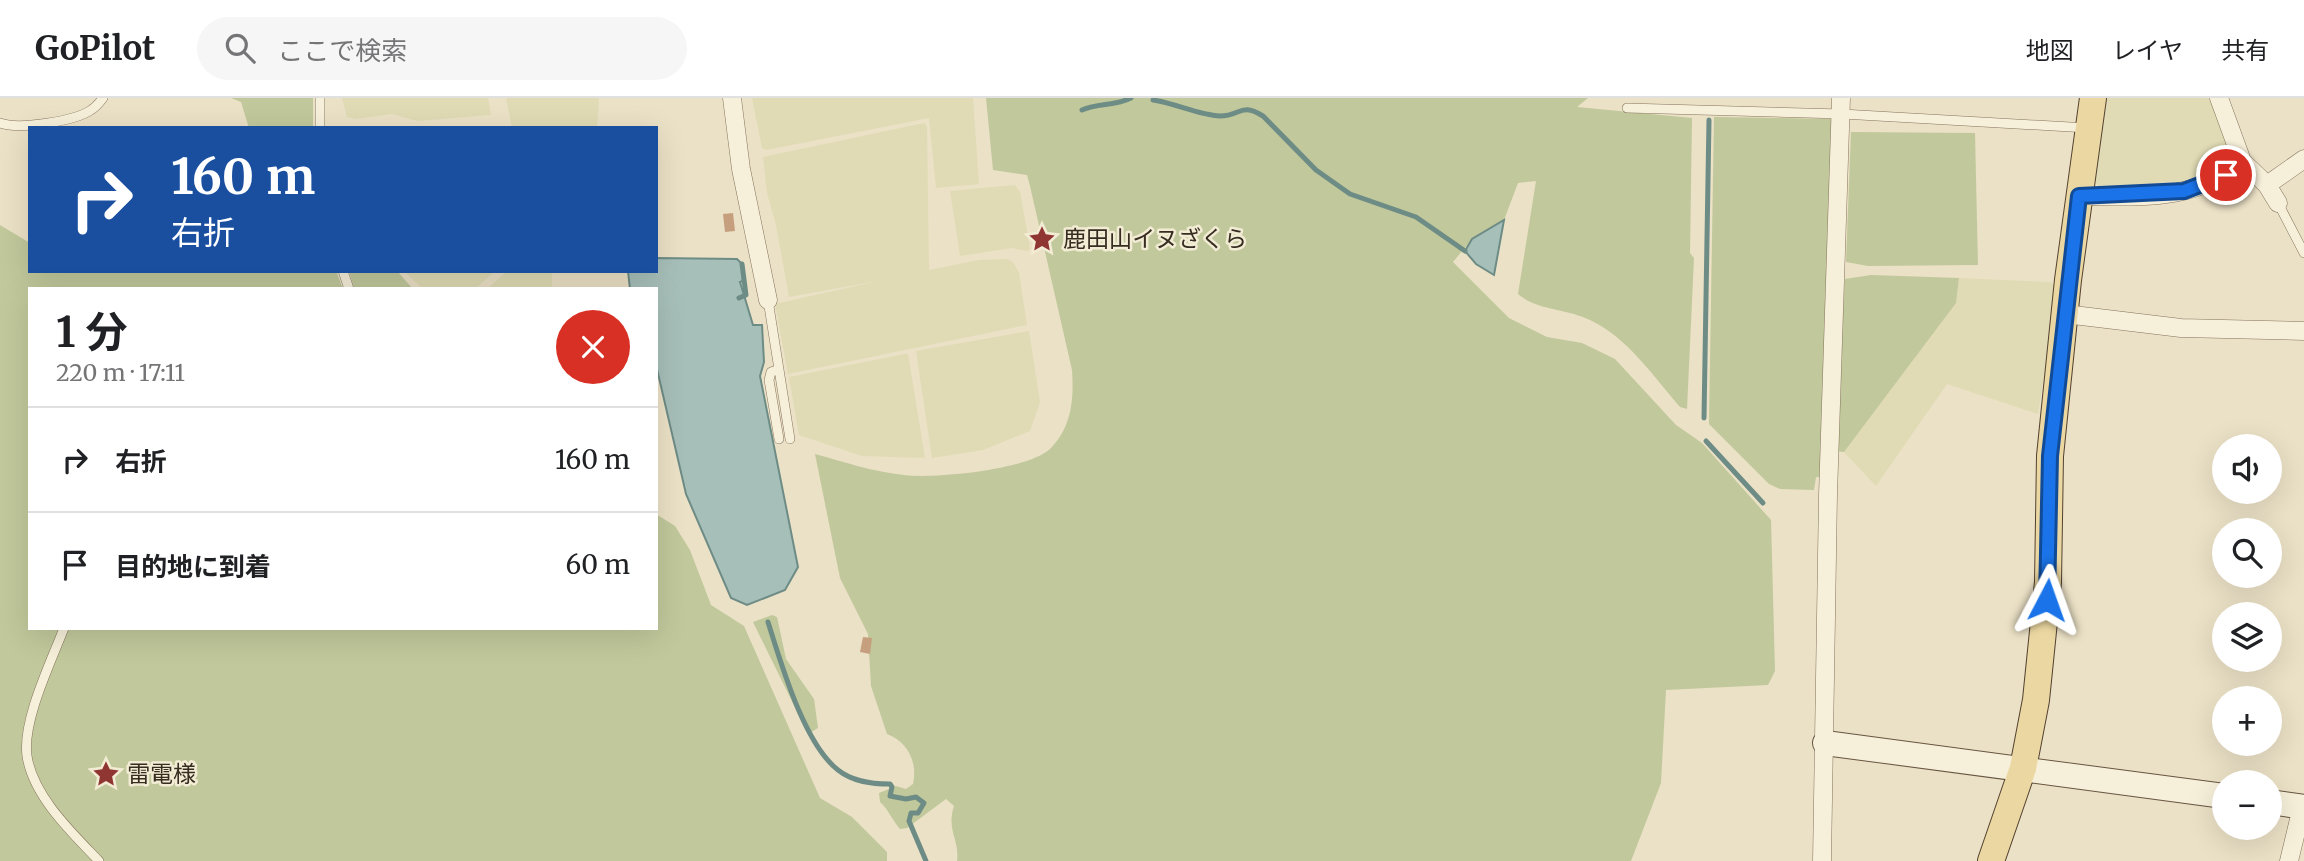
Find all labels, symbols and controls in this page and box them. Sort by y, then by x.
search box [197,17,687,80]
text: GoPilot [35,28,155,69]
icon: search [221,29,259,67]
text: ここで検索 [277,34,407,67]
text: 地図 [2026,35,2074,66]
text: レイヤ [2112,35,2183,66]
text: 共有 [2221,35,2269,66]
pin [2196,145,2256,205]
text: 160 m [171,146,315,207]
icon: right [56,154,147,245]
icon: arrive [2207,156,2245,194]
text: 右折 [171,213,235,253]
place icon: 鹿田山イヌざくら [1027,224,1057,254]
place label: 鹿田山イヌざくら [1063,224,1247,253]
text: 1 分 [56,306,127,358]
button: close [556,310,630,384]
text: 220 m · 17:11 [56,358,185,387]
map controls [2212,434,2282,840]
button: sound [2212,434,2282,504]
icon: right [56,441,94,479]
text: 160 m [555,443,630,476]
text: 右折 [115,445,167,478]
button: search [2212,518,2282,588]
icon: arrive [56,546,94,584]
text: 60 m [566,548,630,581]
text: 目的地に到着 [115,550,271,583]
position arrow [2010,563,2084,637]
button: layers [2212,602,2282,672]
button: + [2212,686,2282,756]
place icon: 雷電様 [91,759,121,789]
place label: 雷電様 [127,759,196,788]
button: − [2212,770,2282,840]

